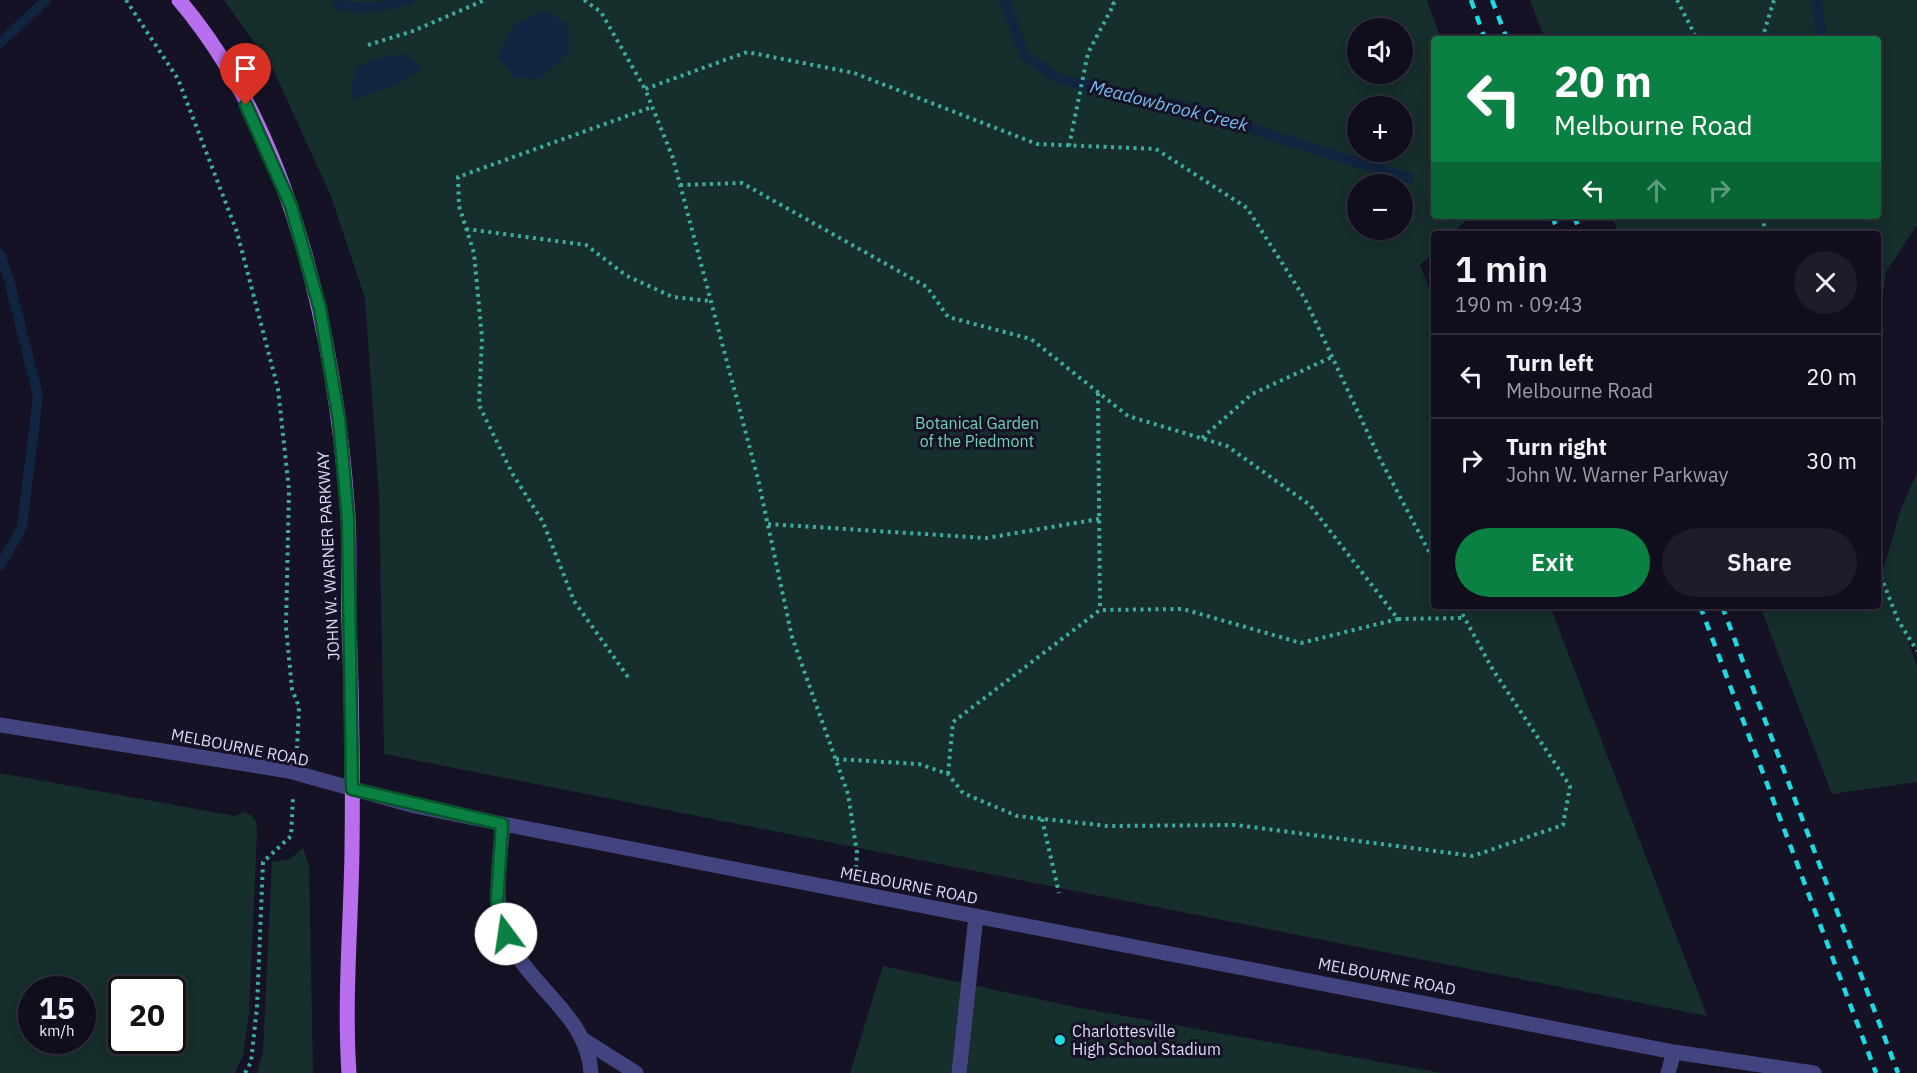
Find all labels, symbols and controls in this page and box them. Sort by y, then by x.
map controls [1347,18,1413,240]
button: sound [1347,18,1413,84]
pin [220,43,271,105]
icon: arrive [229,52,262,85]
text: 20 m [1554,54,1652,109]
icon: left [1455,60,1533,138]
water label: Meadowbrook Creek [1088,75,1251,136]
button: + [1347,96,1413,162]
text: Melbourne Road [1554,107,1753,142]
button: − [1347,174,1413,240]
icon: left [1577,174,1610,207]
icon: ahead [1640,174,1673,207]
icon: right [1703,174,1736,207]
text: 1 min [1455,245,1548,292]
button: close [1794,251,1857,314]
text: 190 m · 09:43 [1455,291,1583,318]
text: Turn left [1506,348,1594,377]
icon: left [1455,360,1488,393]
text: 20 m [1806,362,1857,391]
text: Melbourne Road [1506,377,1653,404]
park label: Botanical Garden of the Piedmont [915,413,1039,451]
text: Turn right [1506,432,1607,461]
icon: right [1455,444,1488,477]
text: 30 m [1806,446,1857,475]
street label: JOHN W. WARNER PARKWAY [313,450,343,661]
text: John W. Warner Parkway [1506,461,1728,488]
button: Exit [1455,528,1650,597]
button: Share [1662,528,1857,597]
street label: MELBOURNE ROAD [169,724,311,770]
street label: MELBOURNE ROAD [838,862,980,908]
position arrow [474,902,538,966]
street label: MELBOURNE ROAD [1316,953,1458,999]
speed limit sign: 20 [108,976,186,1054]
text: 15 [39,988,75,1027]
text: km/h [39,1021,75,1040]
place label: Charlottesville High School Stadium [1072,1021,1221,1059]
marker: Charlottesville High School Stadium [1053,1033,1067,1047]

